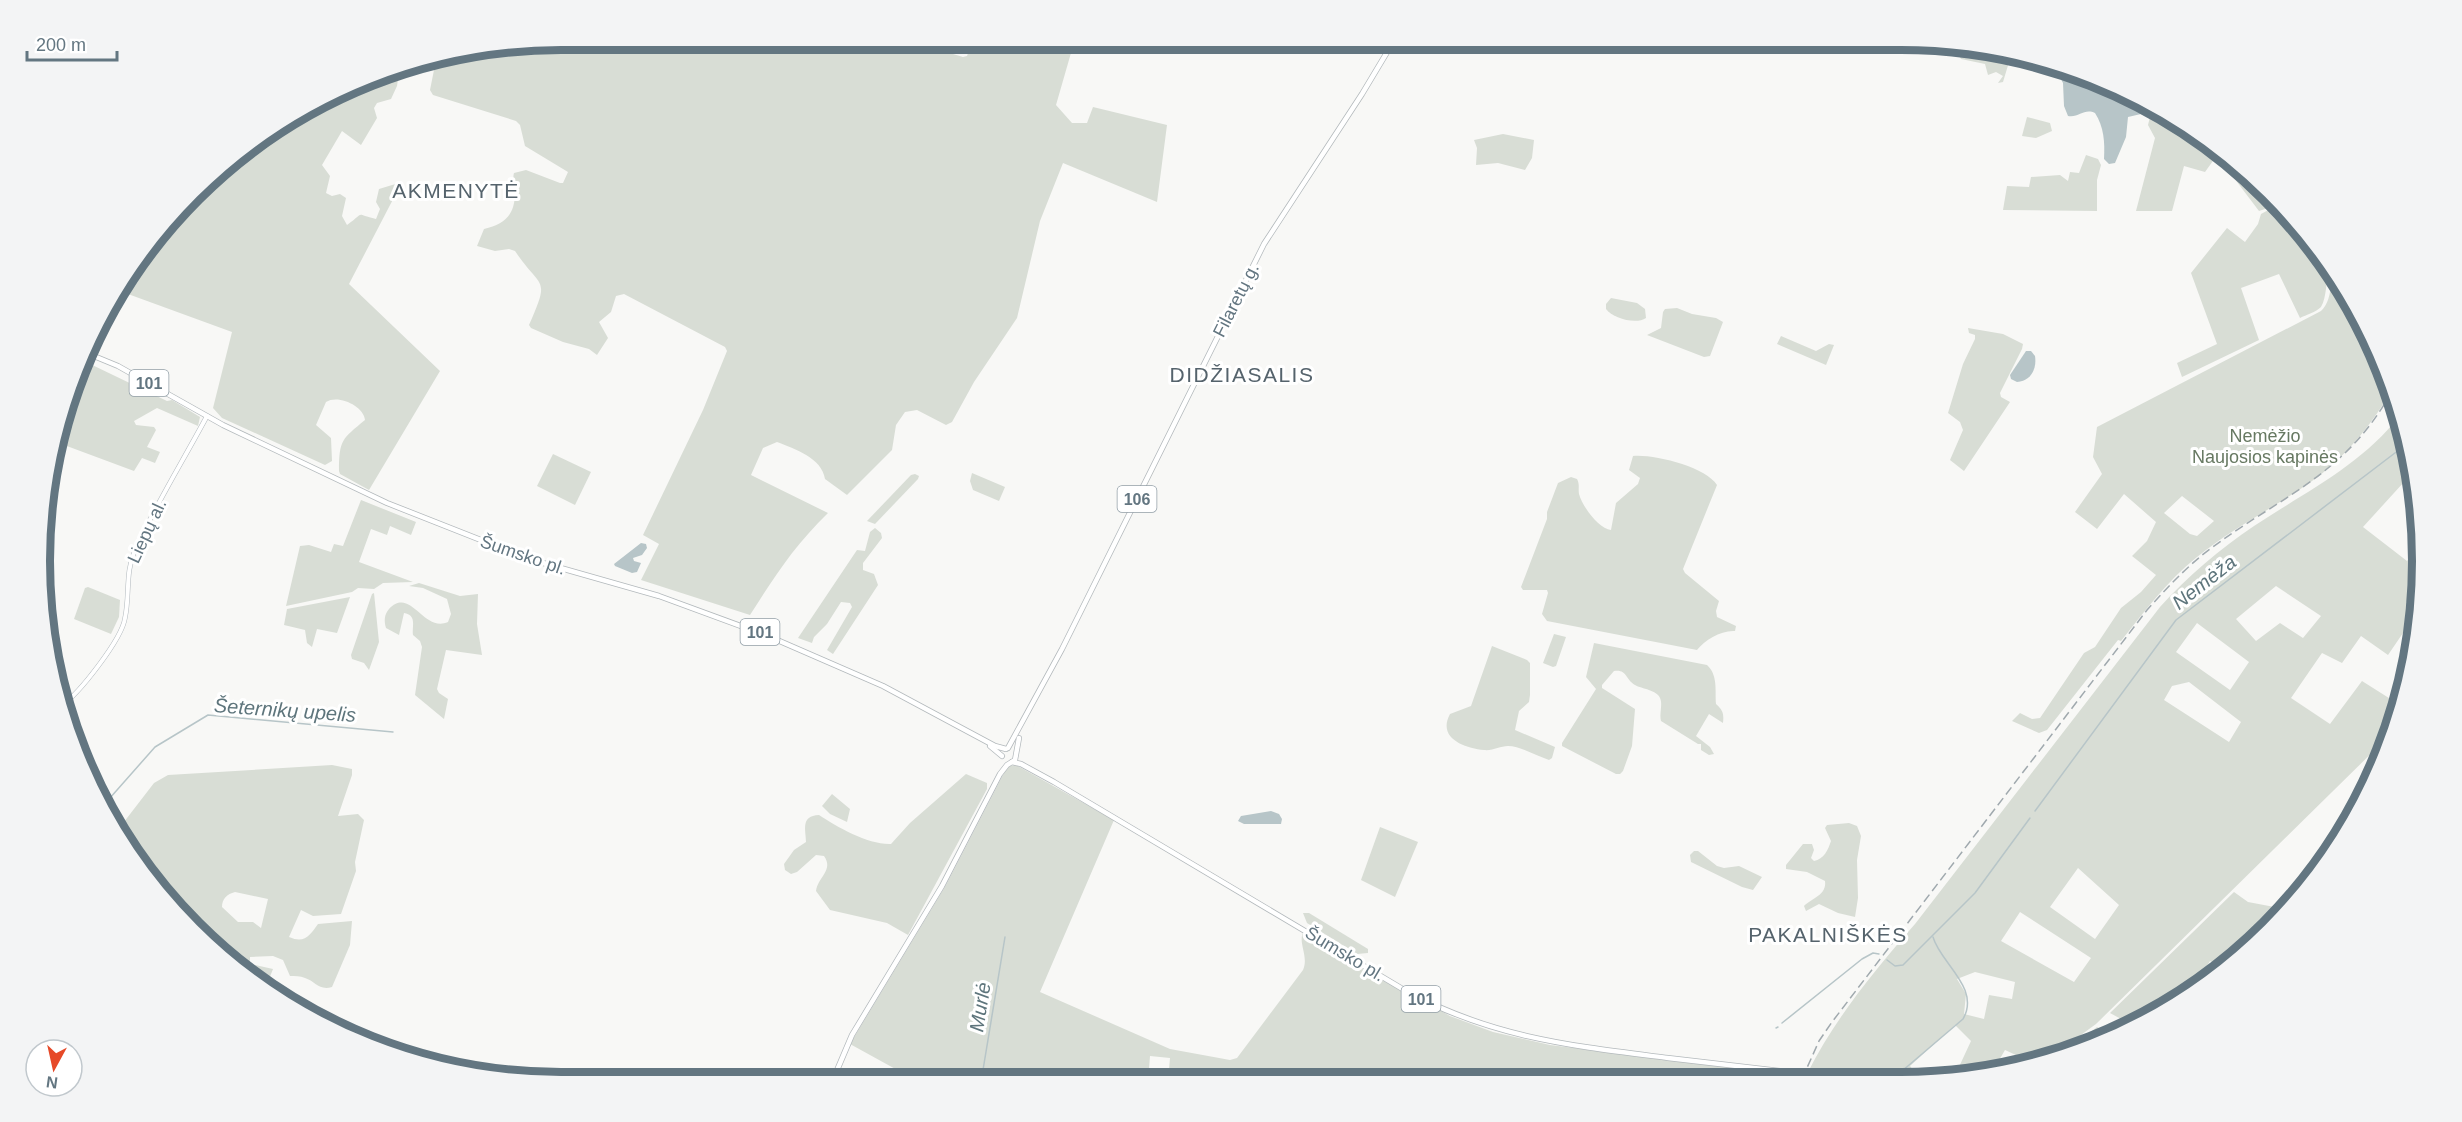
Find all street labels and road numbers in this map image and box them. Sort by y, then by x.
street label: Filaretų g. [1209,260,1263,340]
road number: 101 [130,370,168,396]
road number: 106 [1118,486,1156,512]
street label: Liepų al. [124,496,170,566]
street label: Šumsko pl. [478,530,569,579]
road number: 101 [740,619,780,645]
street label: Šumsko pl. [1302,922,1389,986]
road number: 101 [1402,986,1440,1012]

